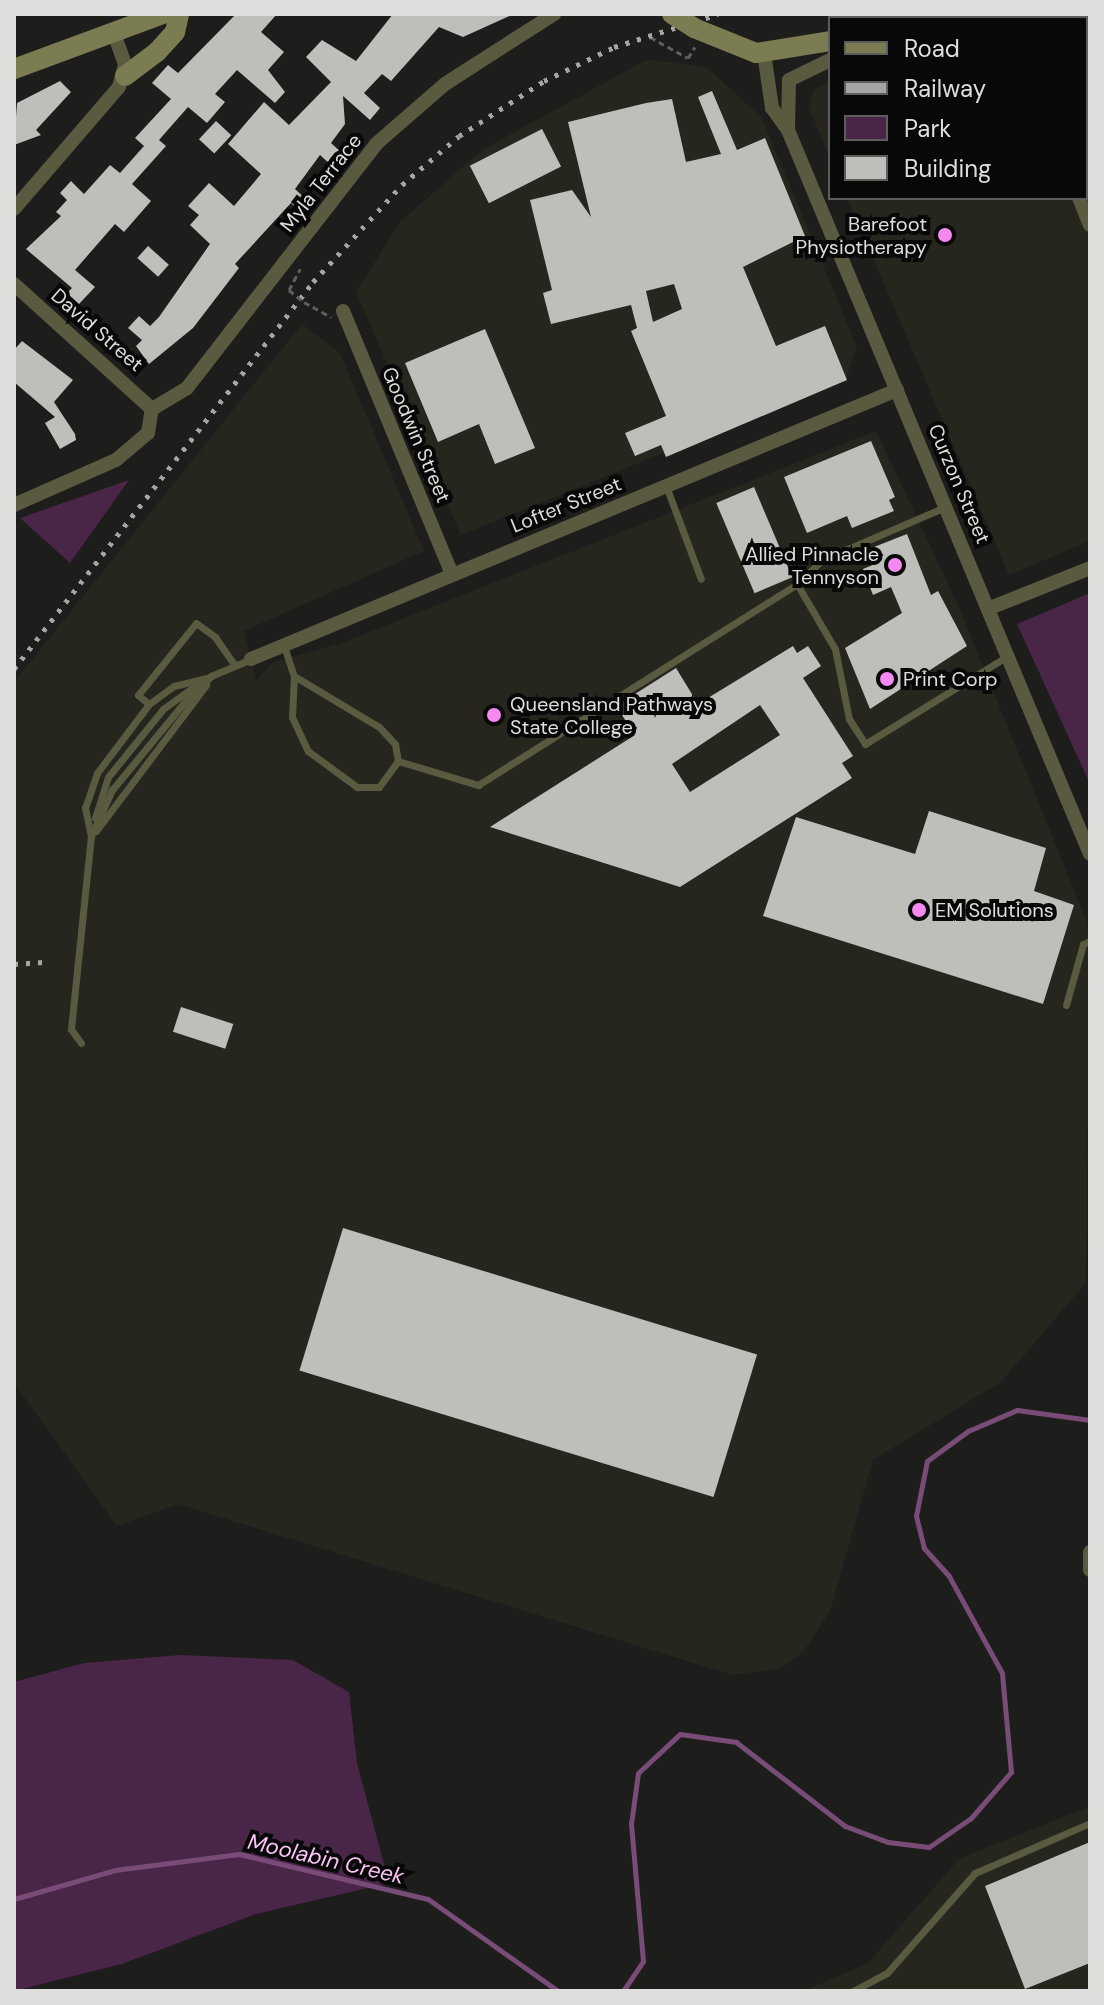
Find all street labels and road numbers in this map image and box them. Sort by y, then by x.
street label: Myla Terrace [275,129,367,237]
street label: David Street [46,284,148,376]
street label: Goodwin Street [377,364,455,506]
street label: Curzon Street [923,421,995,547]
street label: Lofter Street [507,472,625,538]

